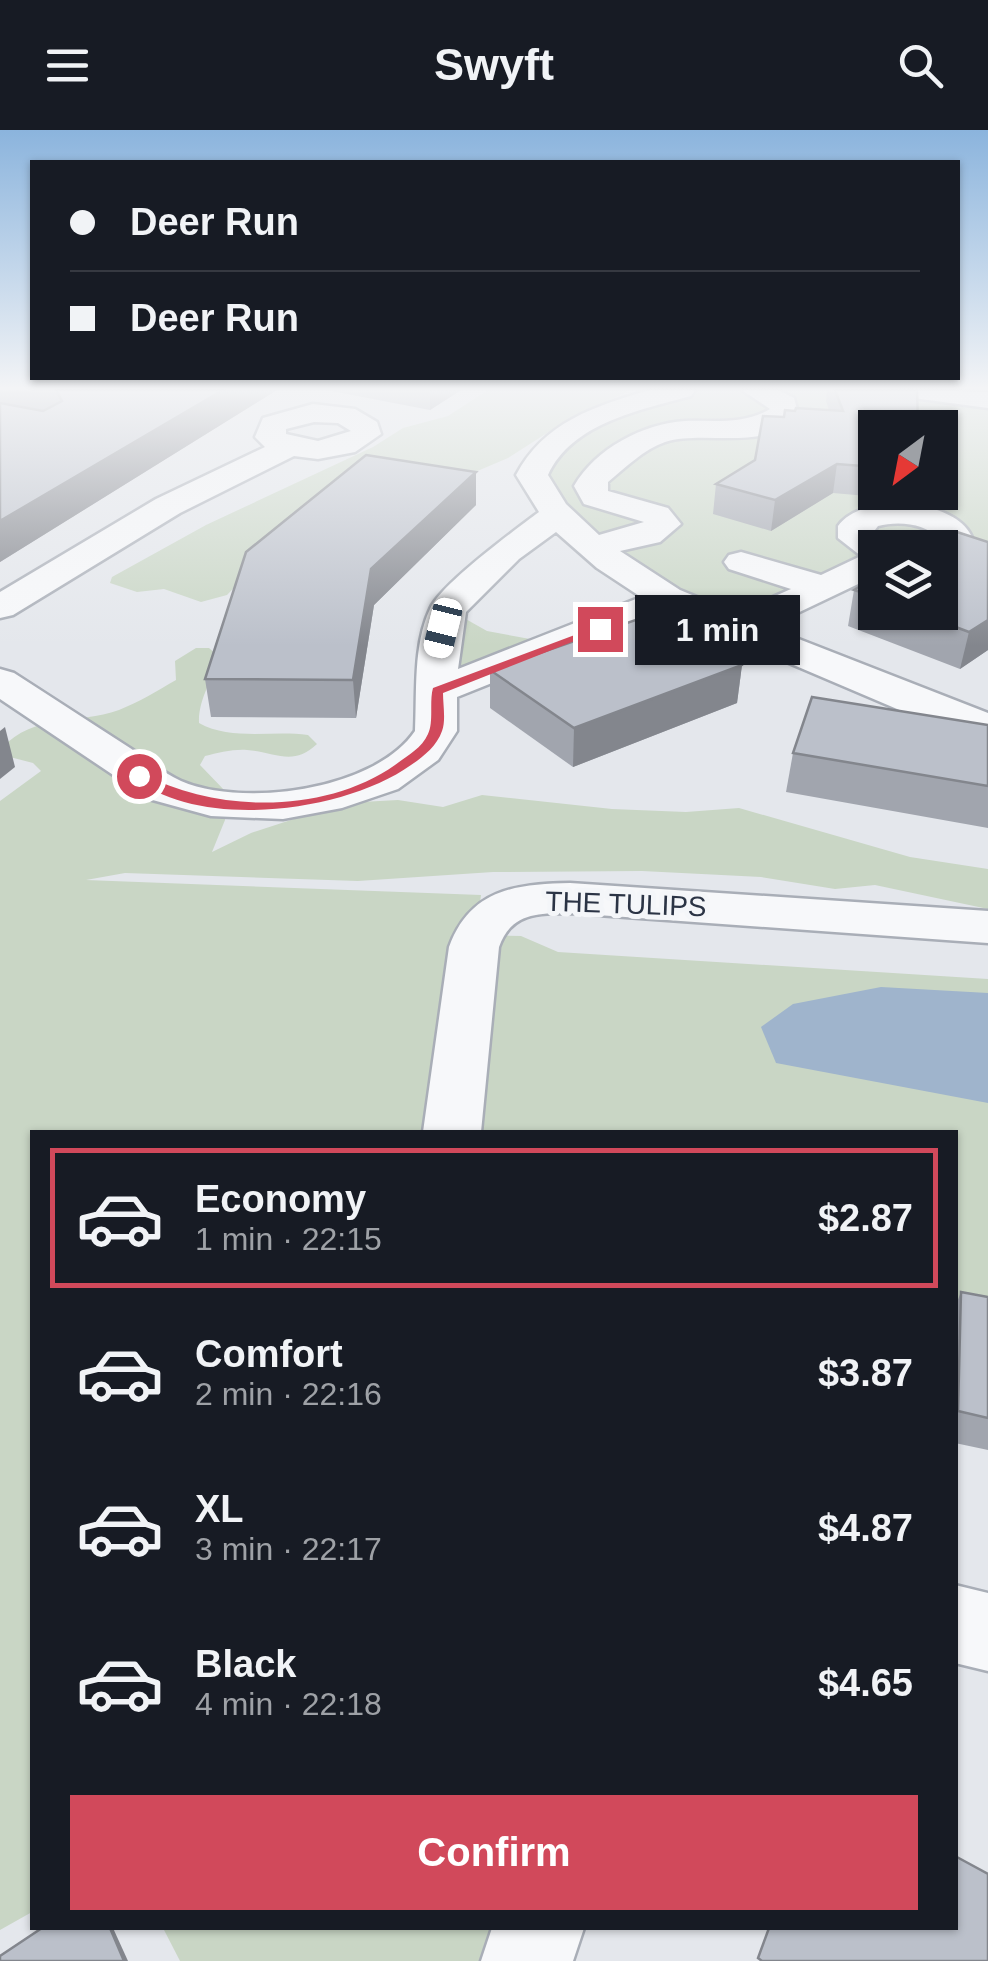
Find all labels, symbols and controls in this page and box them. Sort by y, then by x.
icon: menu [40,38,95,93]
icon: search [893,38,948,93]
text: Swyft [434,39,554,90]
text: Deer Run [130,201,299,243]
text: Deer Run [130,297,299,339]
north arrow [858,410,958,510]
map controls [858,410,958,630]
button: layers [858,530,958,630]
callout: 1 min [635,594,800,664]
car [421,595,465,661]
route end [578,607,623,652]
text: 1 min [676,612,759,648]
route start [117,754,162,799]
street label: THE TULIPS [545,886,707,922]
icon: car [75,1173,165,1263]
text: Economy [195,1178,366,1220]
text: $2.87 [818,1197,913,1239]
text: 1 min · 22:15 [195,1221,382,1257]
icon: car [75,1328,165,1418]
text: Comfort [195,1333,343,1375]
text: $3.87 [818,1352,913,1394]
text: 2 min · 22:16 [195,1376,382,1412]
icon: car [75,1483,165,1573]
text: XL [195,1488,244,1530]
text: $4.87 [818,1507,913,1549]
text: 3 min · 22:17 [195,1531,382,1567]
icon: car [75,1638,165,1728]
text: Black [195,1643,296,1685]
text: $4.65 [818,1662,913,1704]
text: 4 min · 22:18 [195,1686,382,1722]
button: Confirm [70,1795,918,1910]

